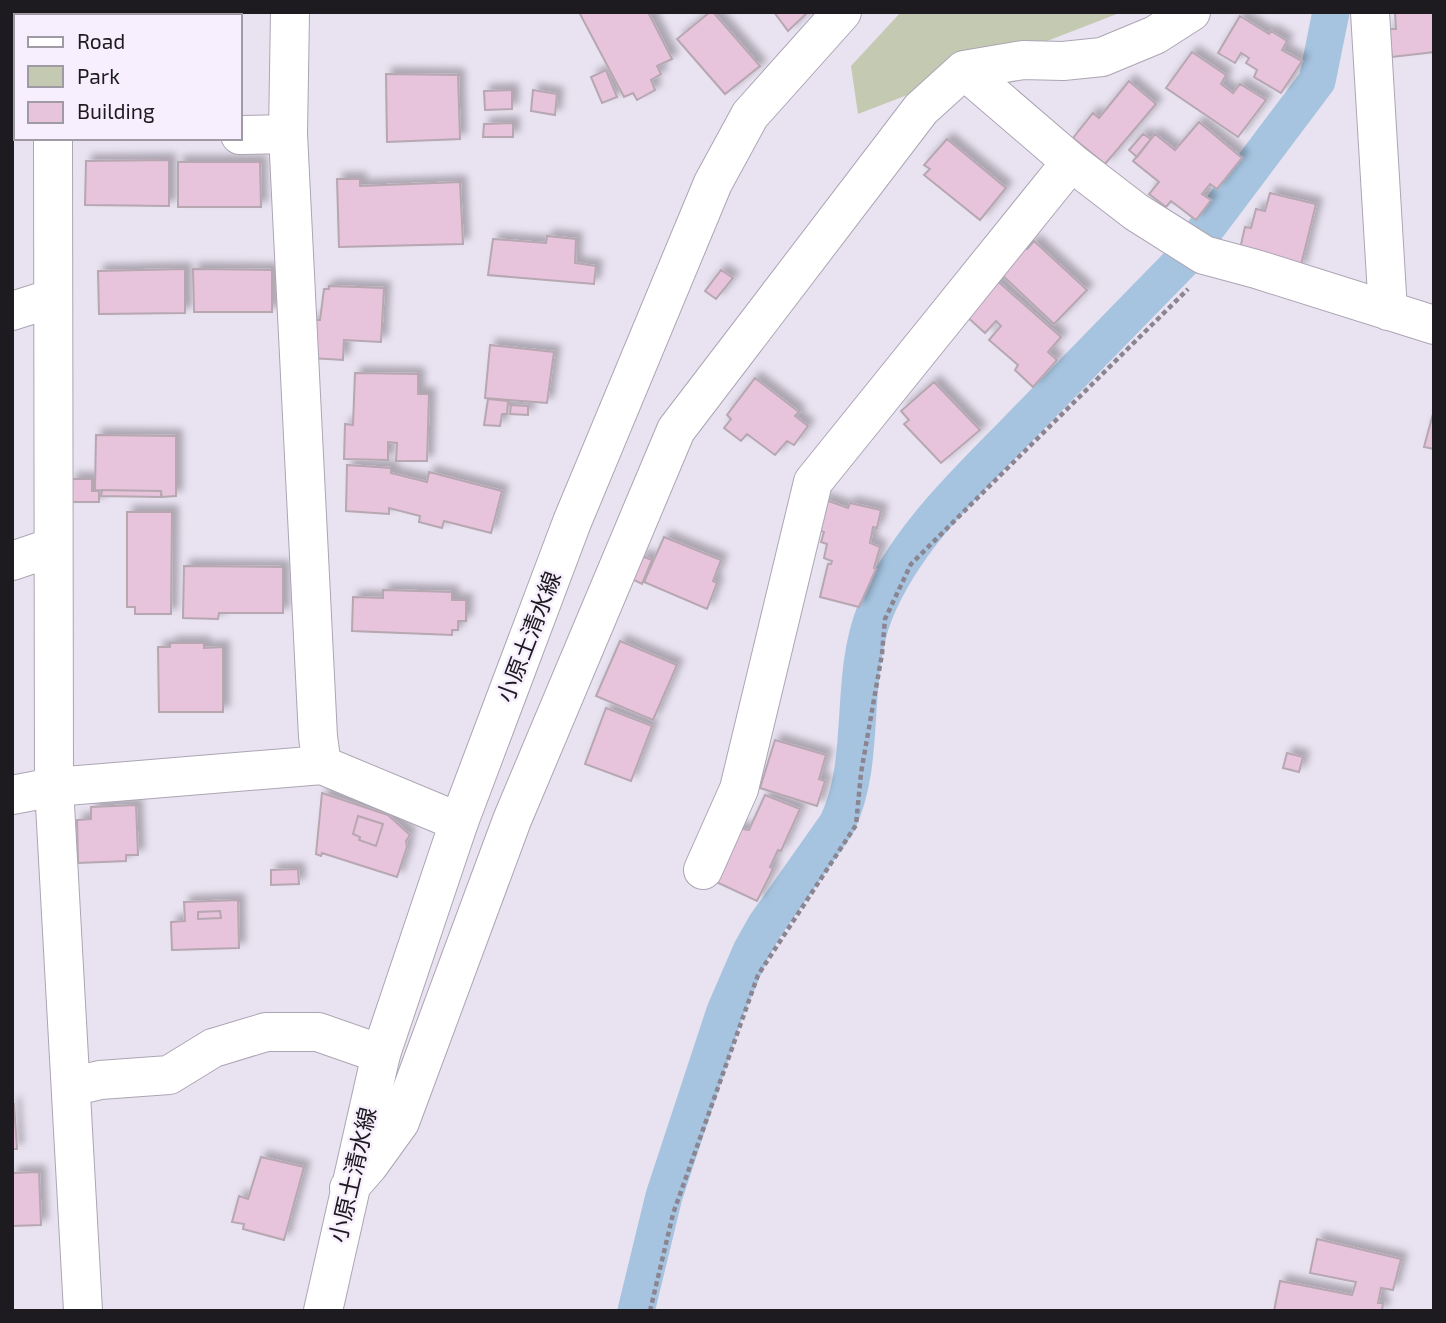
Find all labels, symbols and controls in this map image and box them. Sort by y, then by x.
legend [14,14,242,140]
text: Road [77,28,125,53]
text: Park [77,63,120,88]
text: Building [77,98,155,123]
street label: 小原土清水線 [490,567,566,706]
street label: 小原土清水線 [323,1104,381,1245]

